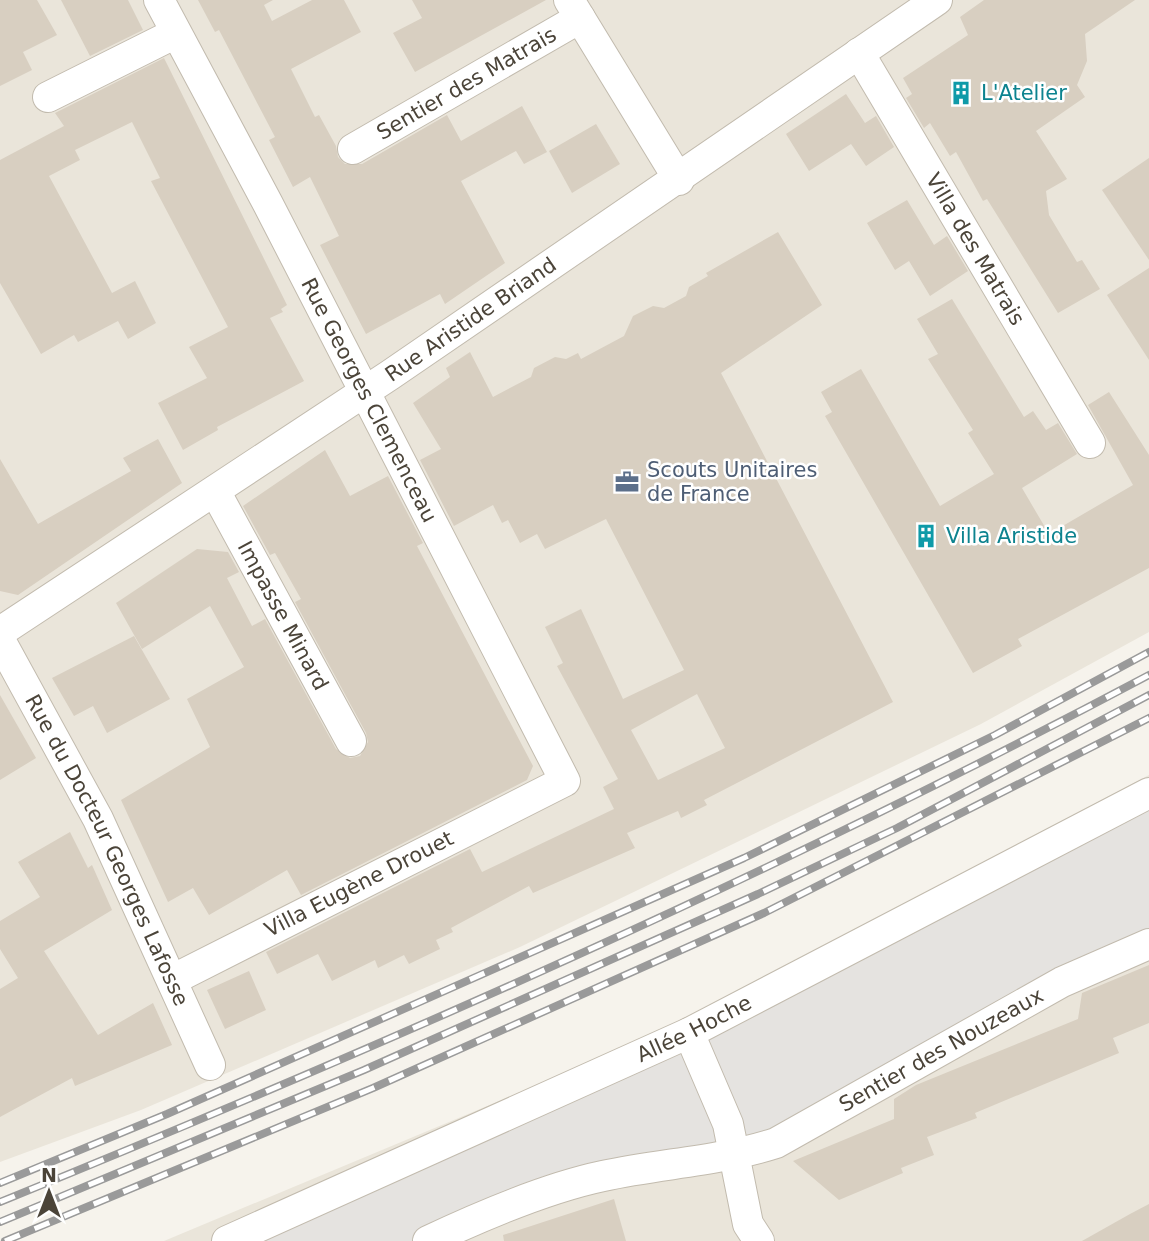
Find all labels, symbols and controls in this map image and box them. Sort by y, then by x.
street label: Sentier des Matrais [372,22,561,145]
building icon: L'Atelier [947,79,975,107]
place label: L'Atelier [981,81,1067,105]
street label: Villa des Matrais [921,169,1029,329]
street label: Rue Aristide Briand [381,253,561,387]
street label: Rue Georges Clemenceau [296,274,442,526]
place label: Scouts Unitaires de France [647,458,817,506]
office icon: Scouts Unitaires de France [613,468,641,496]
building icon: Villa Aristide [912,522,940,550]
place label: Villa Aristide [946,524,1077,548]
street label: Impasse Minard [233,537,333,694]
street label: Rue du Docteur Georges Lafosse [20,690,193,1010]
street label: Villa Eugène Drouet [261,826,457,942]
street label: Sentier des Nouzeaux [835,983,1047,1117]
street label: Allée Hoche [633,991,756,1067]
north arrow [14,1157,84,1227]
text: N [41,1164,57,1186]

